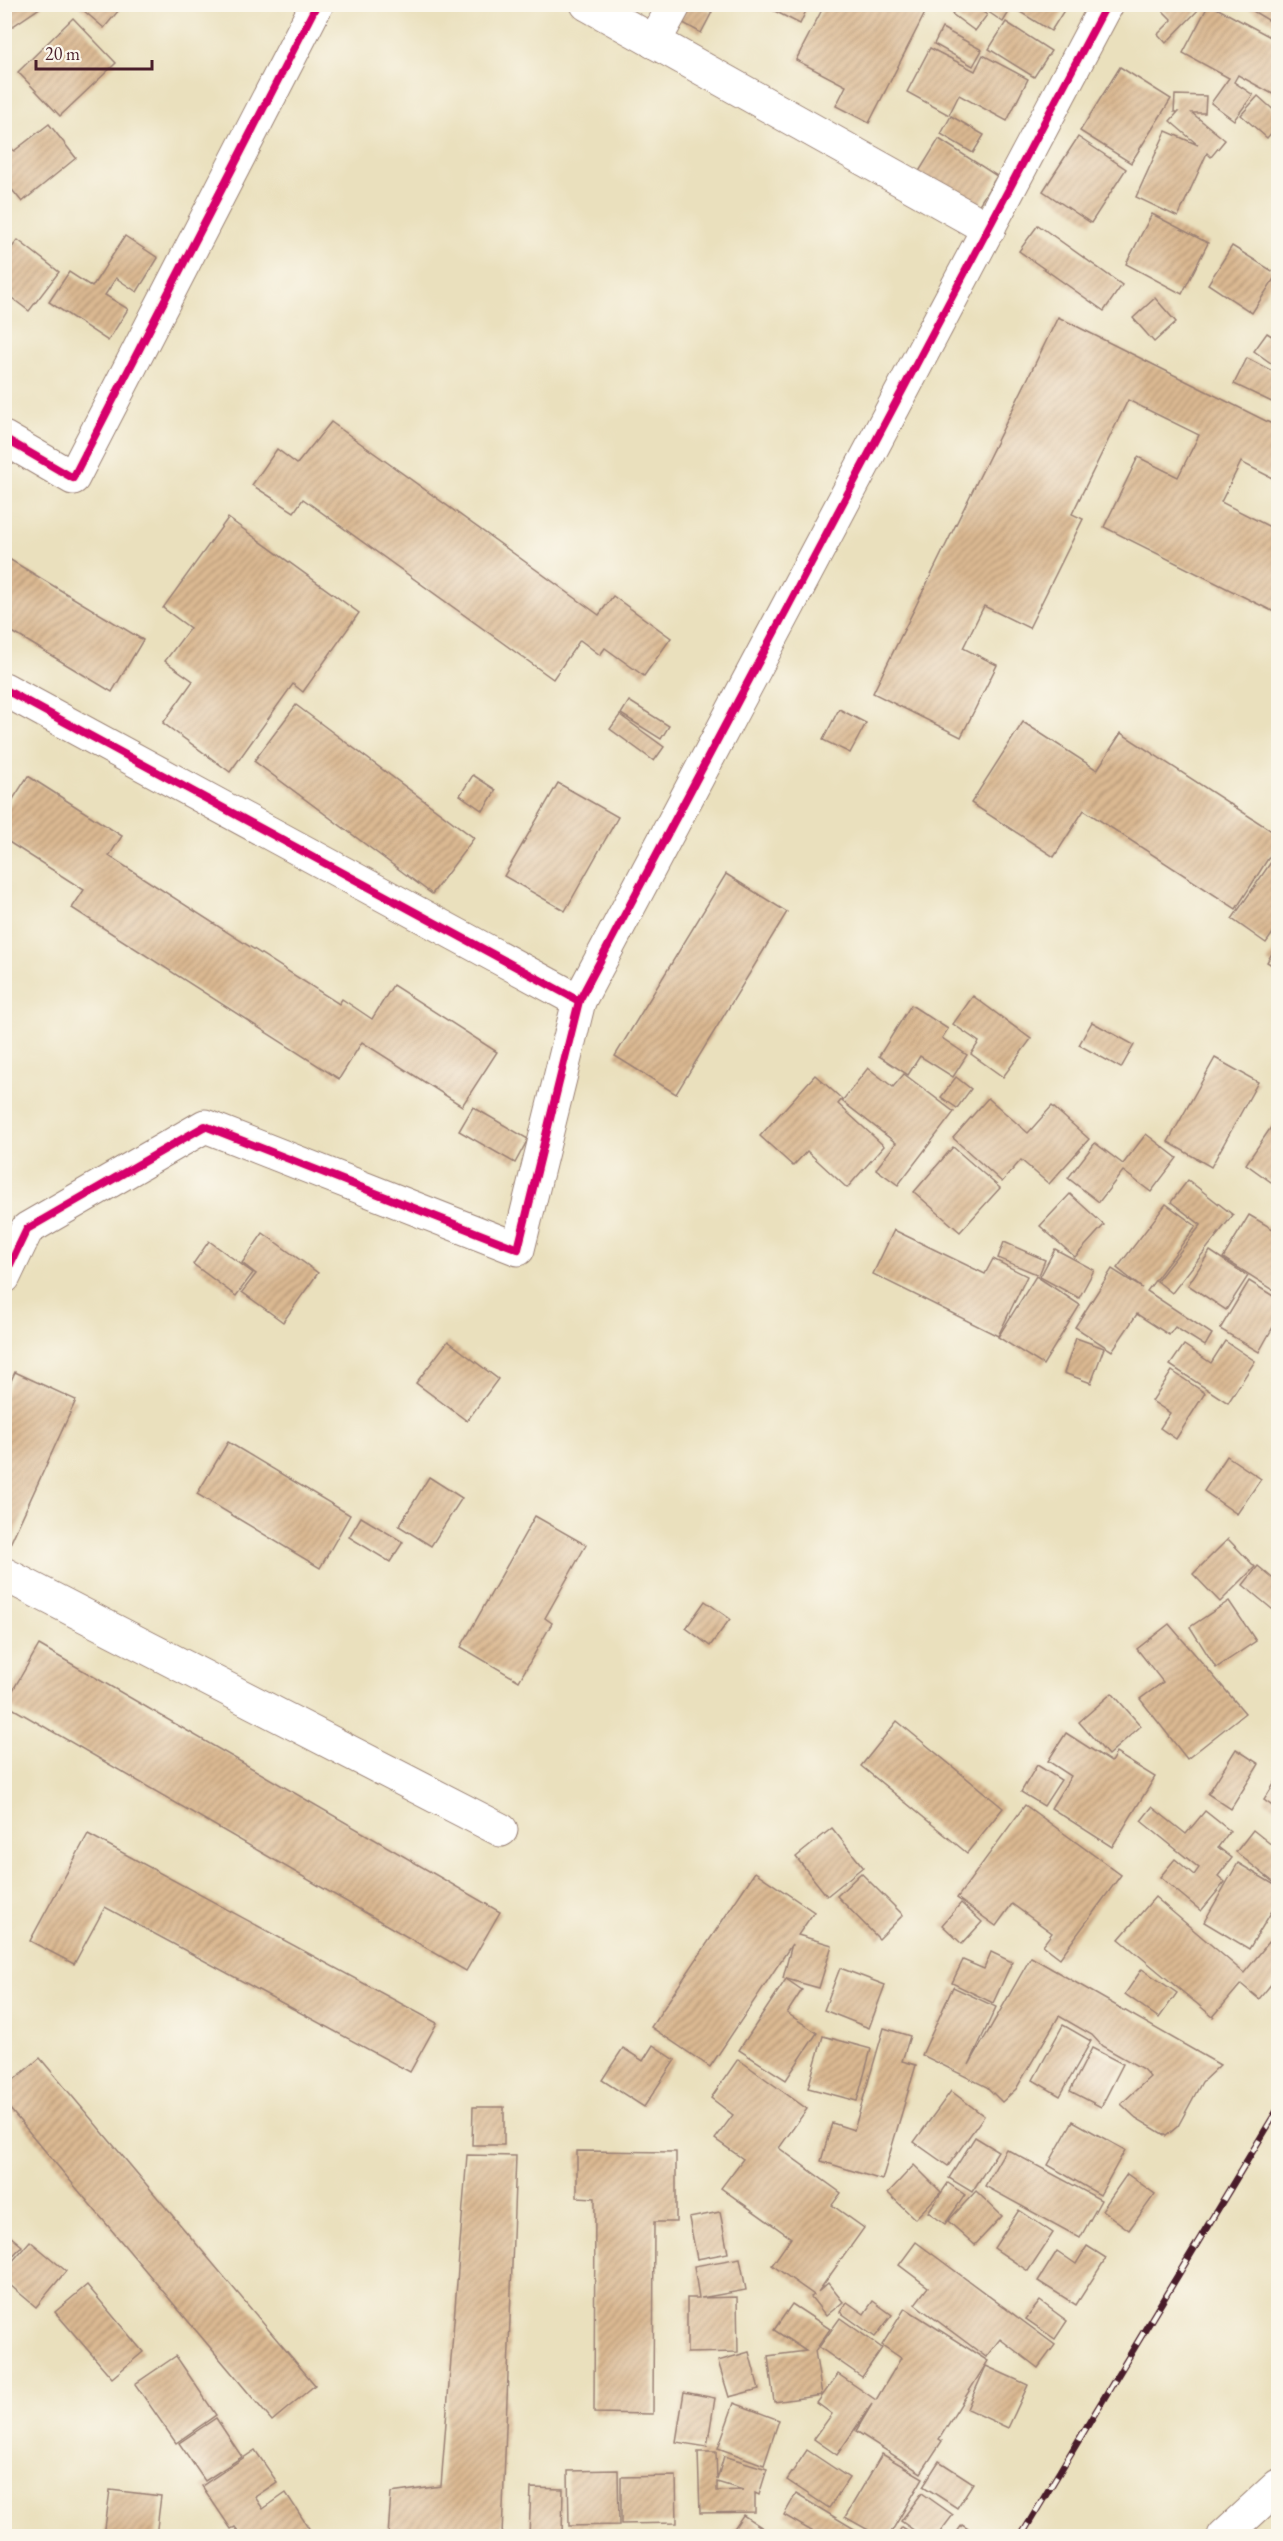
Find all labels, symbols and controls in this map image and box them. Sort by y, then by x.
scale bar [36,33,152,71]
text: 20 m [45,42,80,65]

